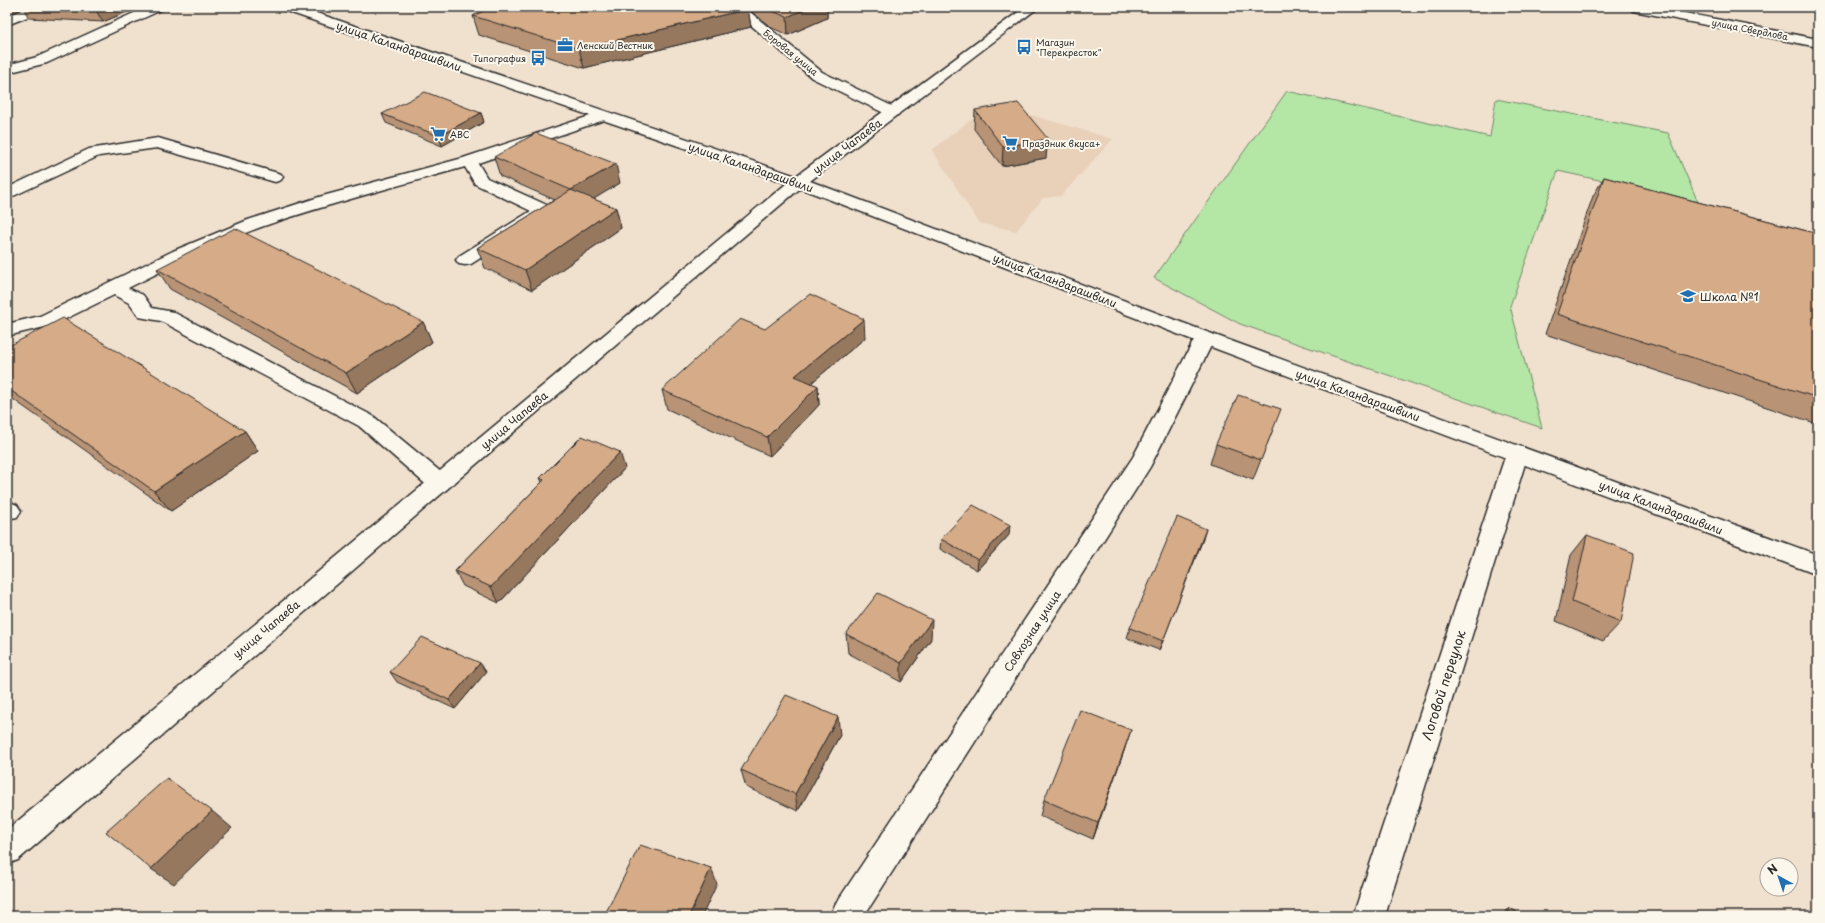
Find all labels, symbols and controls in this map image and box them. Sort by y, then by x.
street label: улица Свердлова [1711,15,1790,43]
street label: улица Каландарашвили [334,17,464,75]
street label: Боровая улица [761,26,822,79]
place label: Магазин "Перекресток" [1036,35,1102,59]
office icon: Ленский Вестник [556,36,574,54]
place label: Ленский Вестник [577,38,654,52]
bus stop icon: Магазин "Перекресток" [1015,38,1033,56]
bus stop icon: Типография [529,49,547,67]
place label: Типография [473,51,526,65]
street label: улица Чапаева [809,114,885,178]
supermarket icon: ABC [429,125,447,143]
place label: ABC [450,127,470,141]
supermarket icon: Праздник вкуса+ [1001,134,1019,152]
place label: Праздник вкуса+ [1022,136,1101,150]
street label: улица Каландарашвили [686,138,816,196]
street label: улица Каландарашвили [991,249,1119,311]
school or university icon: Школа №1 [1679,287,1697,305]
place label: Школа №1 [1700,288,1759,305]
street label: улица Каландарашвили [1293,365,1423,425]
street label: улица Чапаева [477,387,551,453]
street label: улица Каландарашвили [1597,476,1725,538]
street label: Совхозная улица [999,587,1065,675]
street label: улица Чапаева [229,596,303,662]
street label: Логовой переулок [1416,627,1470,742]
north arrow [1759,857,1799,897]
text: N [1763,859,1781,878]

